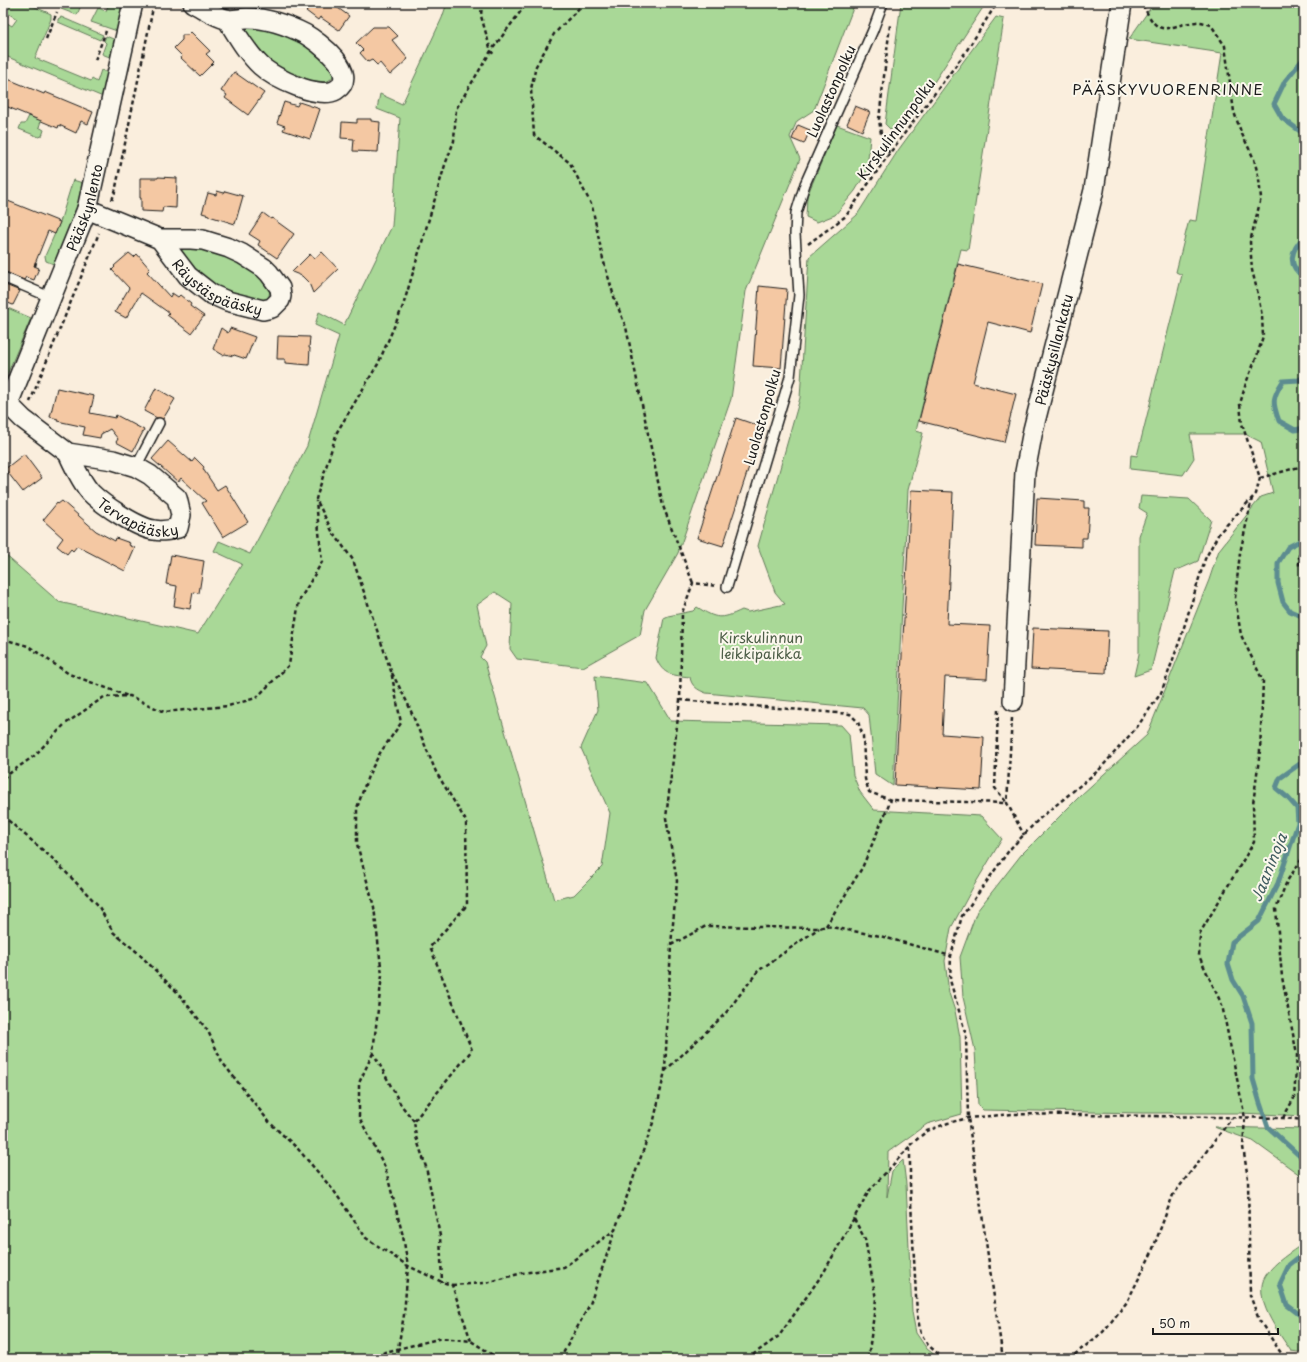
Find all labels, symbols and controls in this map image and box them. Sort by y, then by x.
street label: Luolastonpolku [801,41,861,141]
street label: Kirskulinnunpolku [852,74,940,184]
district label: PÄÄSKYVUORENRINNE [1072,77,1264,100]
street label: Pääskynlento [60,162,107,254]
street label: Räystäspääsky [168,254,265,320]
street label: Pääskysillankatu [1029,292,1078,408]
street label: Luolastonpolku [738,366,786,468]
street label: Tervapääsky [93,492,180,541]
park label: Kirskulinnun leikkipaikka [719,627,803,664]
water label: Jaaninoja [1244,829,1292,905]
scale bar [1153,1310,1278,1336]
text: 50 m [1159,1314,1190,1332]

